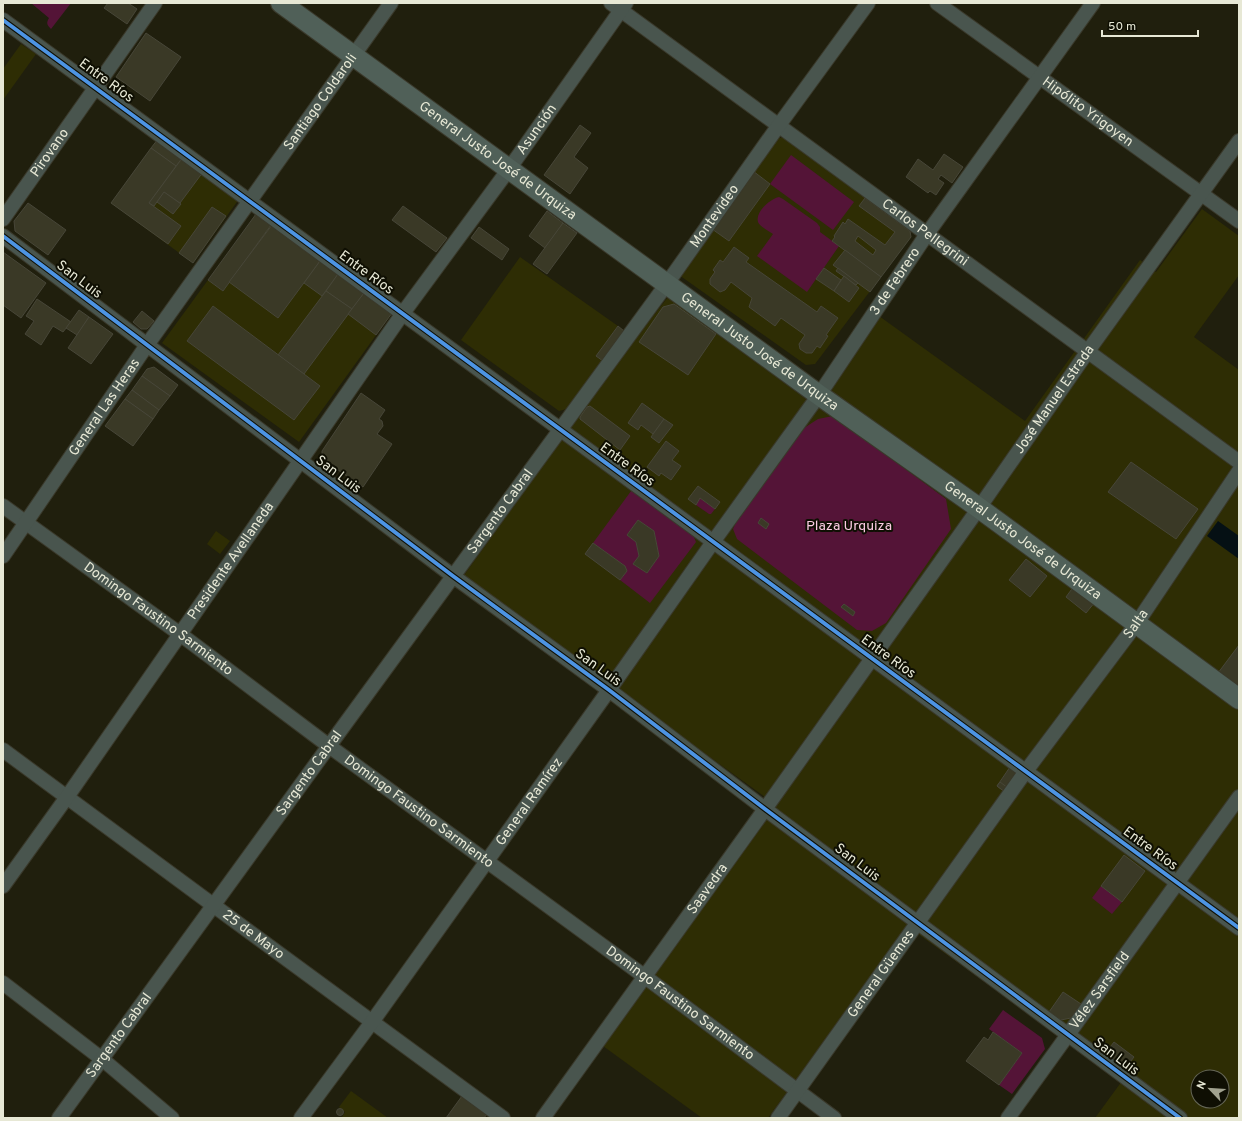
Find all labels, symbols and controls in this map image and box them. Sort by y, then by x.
scale bar [1102,12,1198,38]
text: 50 m [1108,19,1136,35]
street label: Santiago Coldaroli [280,50,361,154]
street label: Entre Ríos [75,55,137,107]
street label: Hipólito Yrigoyen [1039,73,1137,150]
street label: General Justo José de Urquiza [416,98,580,224]
street label: Asunción [513,101,561,158]
street label: Pirovano [27,125,73,180]
street label: Montevideo [687,181,743,251]
street label: Carlos Pellegrini [878,195,972,270]
street label: 3 de Febrero [866,244,924,319]
street label: Entre Ríos [335,247,397,299]
street label: San Luis [53,257,105,303]
street label: General Justo José de Urquiza [677,289,842,414]
street label: José Manuel Estrada [1011,342,1098,457]
street label: General Las Heras [65,355,144,459]
street label: Entre Ríos [596,439,658,491]
street label: San Luis [312,452,364,498]
street label: Sargento Cabral [464,466,537,557]
street label: General Justo José de Urquiza [941,477,1105,604]
street label: Presidente Avellaneda [184,499,278,623]
park label: Plaza Urquiza [806,518,892,535]
street label: Domingo Faustino Sarmiento [80,559,236,679]
street label: Salta [1120,606,1152,642]
street label: Entre Ríos [857,631,919,683]
street label: San Luis [572,646,624,690]
street label: Sargento Cabral [273,727,346,819]
street label: Domingo Faustino Sarmiento [341,751,497,872]
street label: General Ramírez [492,754,566,849]
street label: Entre Ríos [1119,823,1181,875]
street label: San Luis [831,840,883,886]
street label: Saavedra [684,860,732,918]
street label: 25 de Mayo [219,906,288,963]
street label: General Güemes [844,927,918,1021]
street label: Domingo Faustino Sarmiento [602,942,758,1064]
street label: Vélez Sarsfield [1066,948,1133,1033]
street label: Sargento Cabral [82,990,155,1081]
street label: San Luis [1090,1034,1142,1080]
north arrow [1190,1069,1230,1109]
text: N [1194,1079,1210,1092]

